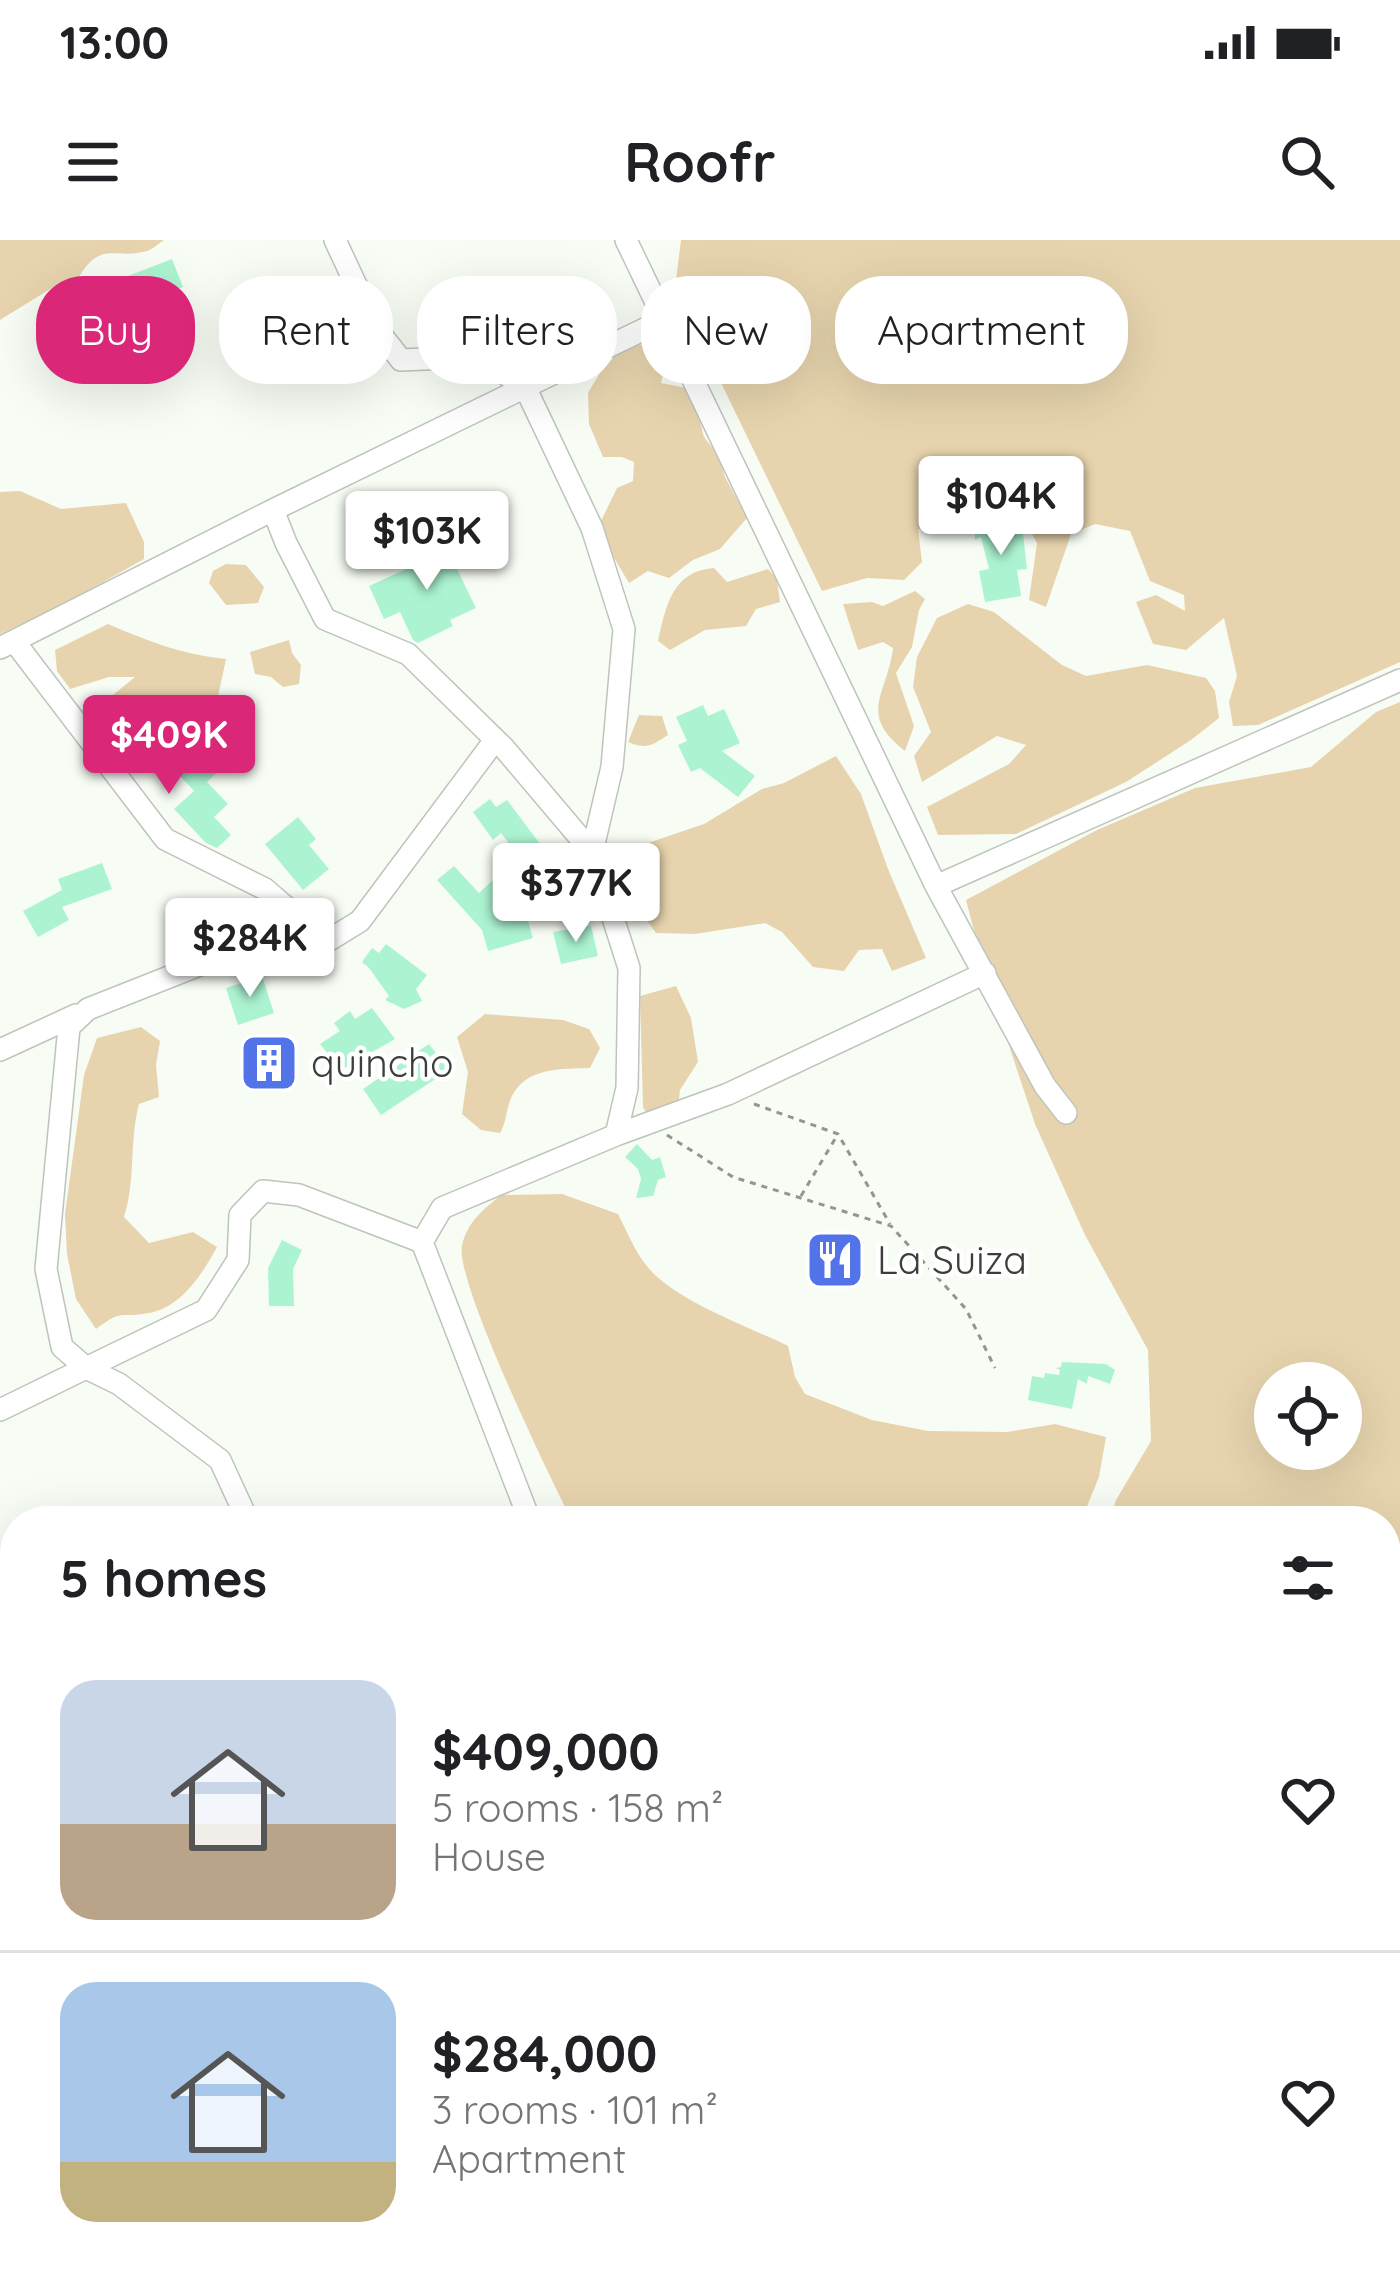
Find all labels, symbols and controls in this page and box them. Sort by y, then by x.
text: 13:00 [60,14,169,70]
text: Roofr [624,128,776,196]
icon: menu [60,129,126,195]
icon: search [1274,129,1340,195]
chip: Buy [36,276,195,384]
chip: Rent [219,276,393,384]
chip: Filters [417,276,617,384]
chip: New [641,276,811,384]
chip: Apartment [835,276,1128,384]
pin: $104K [917,456,1085,558]
text: $104K [946,470,1056,519]
pin: $103K [343,491,511,593]
text: $103K [373,505,481,554]
pin: $409K [85,695,253,797]
text: $409K [110,709,228,758]
pin: $377K [492,843,660,945]
text: $377K [520,857,632,906]
pin: $284K [166,898,334,1000]
text: $284K [192,912,308,961]
building icon: quincho [238,1032,300,1094]
place label: quincho [311,1038,454,1087]
restaurant icon: La Suiza [804,1229,866,1291]
place label: La Suiza [877,1235,1027,1284]
map controls [1254,1362,1362,1470]
button: locate [1254,1362,1362,1470]
icon: filters [1275,1545,1341,1611]
text: 5 homes [60,1546,267,1610]
text: $409,000 [432,1719,660,1783]
icon: home [156,1728,300,1872]
icon: heart [1275,1767,1341,1833]
text: 5 rooms · 158 m² [432,1783,723,1832]
text: House [432,1832,546,1881]
text: $284,000 [432,2021,657,2085]
icon: home [156,2030,300,2174]
icon: heart [1275,2069,1341,2135]
text: 3 rooms · 101 m² [432,2085,718,2134]
text: Apartment [432,2134,626,2183]

